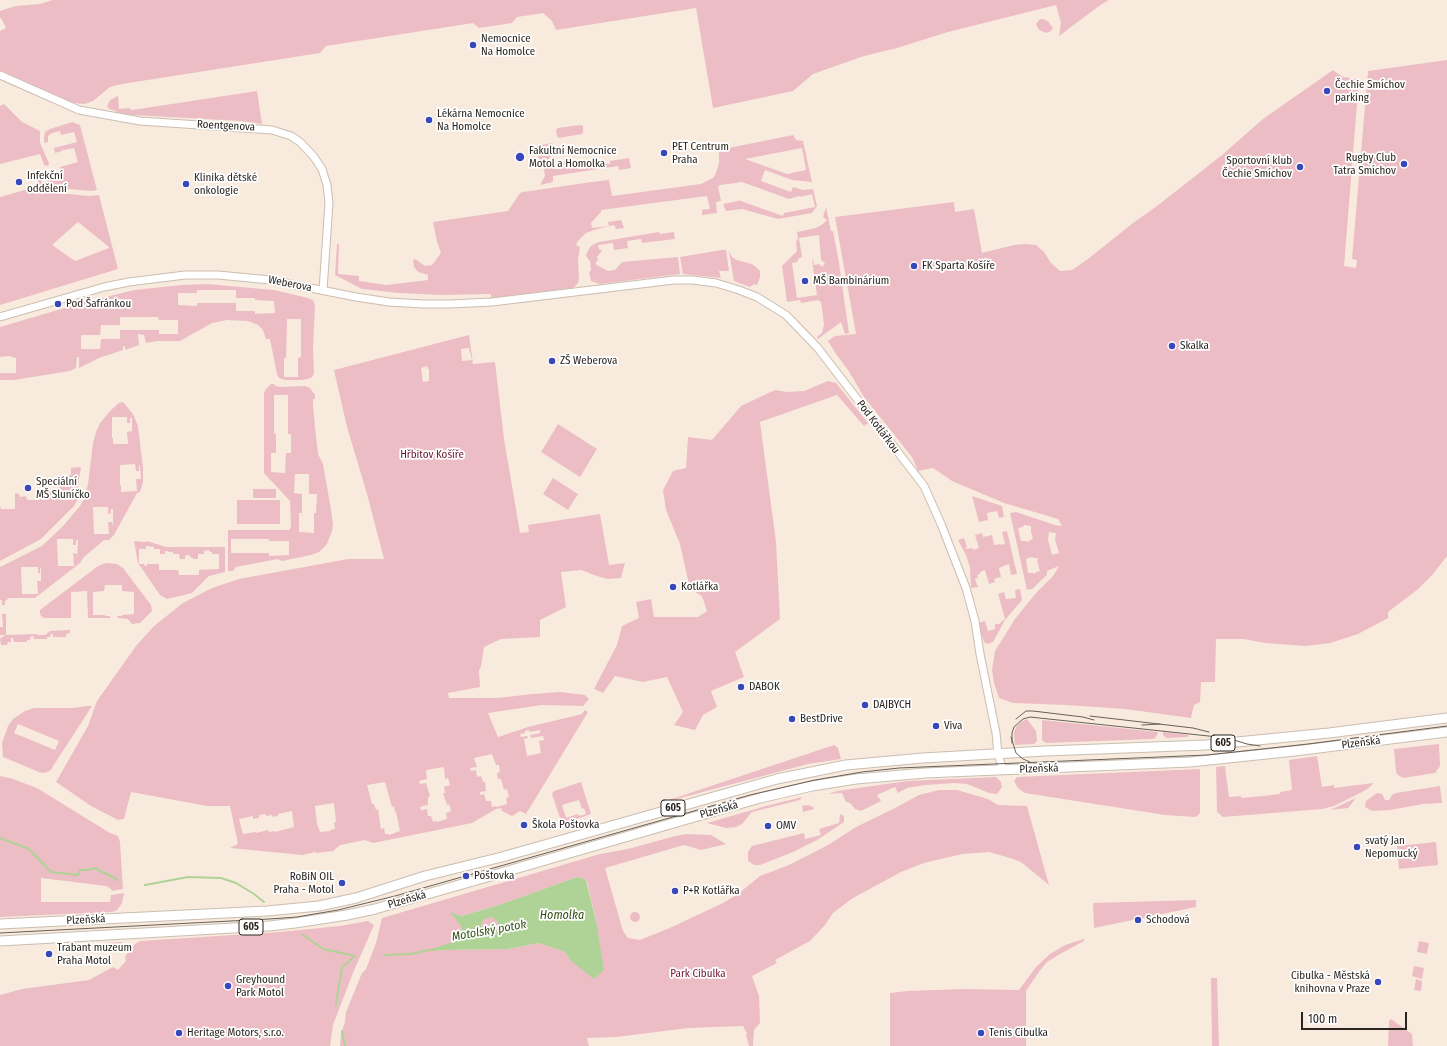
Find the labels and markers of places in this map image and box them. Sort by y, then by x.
place label: Nemocnice Na Homolce [481,32,535,58]
marker: Nemocnice Na Homolce [468,40,478,50]
place label: Čechie Smíchov parking [1335,78,1405,104]
marker: Čechie Smíchov parking [1322,86,1332,96]
place label: Lékárna Nemocnice Na Homolce [437,107,525,133]
marker: Lékárna Nemocnice Na Homolce [424,115,434,125]
place label: PET Centrum Praha [672,140,729,166]
place label: Fakultní Nemocnice Motol a Homolka [529,144,617,170]
marker: PET Centrum Praha [659,148,669,158]
marker: Fakultní Nemocnice Motol a Homolka [514,151,526,163]
place label: Rugby Club Tatra Smíchov [1333,151,1396,177]
place label: Sportovní klub Čechie Smíchov [1222,154,1292,180]
marker: Rugby Club Tatra Smíchov [1399,159,1409,169]
marker: Sportovní klub Čechie Smíchov [1295,162,1305,172]
place label: Infekční oddělení [27,169,67,195]
place label: Klinika dětské onkologie [194,171,257,197]
marker: Infekční oddělení [14,177,24,187]
marker: Klinika dětské onkologie [181,179,191,189]
place label: FK Sparta Košíře [922,259,995,273]
marker: FK Sparta Košíře [909,261,919,271]
place label: MŠ Bambinárium [813,274,889,288]
marker: MŠ Bambinárium [800,276,810,286]
place label: Pod Šafránkou [66,297,131,311]
marker: Pod Šafránkou [53,299,63,309]
place label: Skalka [1180,339,1209,353]
marker: Skalka [1167,341,1177,351]
place label: ZŠ Weberova [560,354,617,368]
marker: ZŠ Weberova [547,356,557,366]
place label: Speciální MŠ Sluníčko [36,475,90,501]
marker: Speciální MŠ Sluníčko [23,483,33,493]
place label: Kotlářka [681,580,718,594]
marker: Kotlářka [668,582,678,592]
place label: DABOK [749,680,780,694]
marker: DABOK [736,682,746,692]
place label: DAJBYCH [873,698,911,712]
marker: DAJBYCH [860,700,870,710]
place label: BestDrive [800,712,843,726]
marker: BestDrive [787,714,797,724]
place label: Viva [944,719,963,733]
marker: Viva [931,721,941,731]
place label: Škola Poštovka [532,818,599,832]
place label: OMV [776,819,796,833]
marker: Škola Poštovka [519,820,529,830]
marker: OMV [763,821,773,831]
place label: svatý Jan Nepomucký [1365,834,1418,860]
marker: svatý Jan Nepomucký [1352,842,1362,852]
place label: Poštovka [474,869,514,883]
place label: RoBiN OIL Praha - Motol [273,870,334,896]
marker: Poštovka [461,871,471,881]
marker: RoBiN OIL Praha - Motol [337,878,347,888]
place label: P+R Kotlářka [683,884,740,898]
marker: P+R Kotlářka [670,886,680,896]
place label: Schodová [1146,913,1190,927]
marker: Schodová [1133,915,1143,925]
place label: Trabant muzeum Praha Motol [57,941,132,967]
marker: Trabant muzeum Praha Motol [44,949,54,959]
place label: Cibulka - Městská knihovna v Praze [1291,969,1370,995]
place label: Greyhound Park Motol [236,973,285,999]
marker: Cibulka - Městská knihovna v Praze [1373,977,1383,987]
marker: Greyhound Park Motol [223,981,233,991]
place label: Heritage Motors, s.r.o. [187,1026,284,1040]
place label: Tenis Cibulka [989,1026,1048,1040]
marker: Heritage Motors, s.r.o. [174,1028,184,1038]
marker: Tenis Cibulka [976,1028,986,1038]

